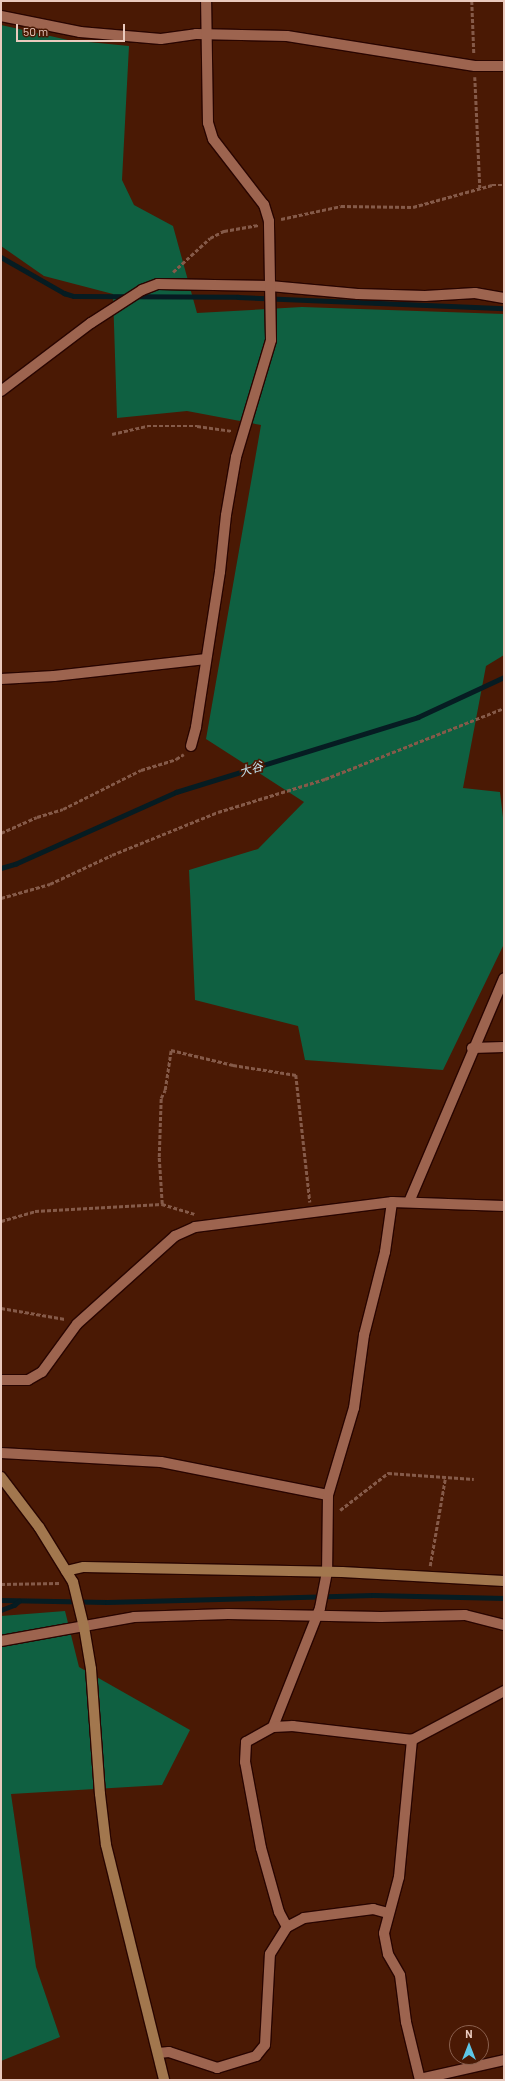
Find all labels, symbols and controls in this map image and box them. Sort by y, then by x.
scale bar [18,16,127,42]
text: 50 m [23,24,48,38]
water label: 大谷 [237,759,265,779]
north arrow [449,2025,489,2065]
text: N [465,2027,473,2040]

